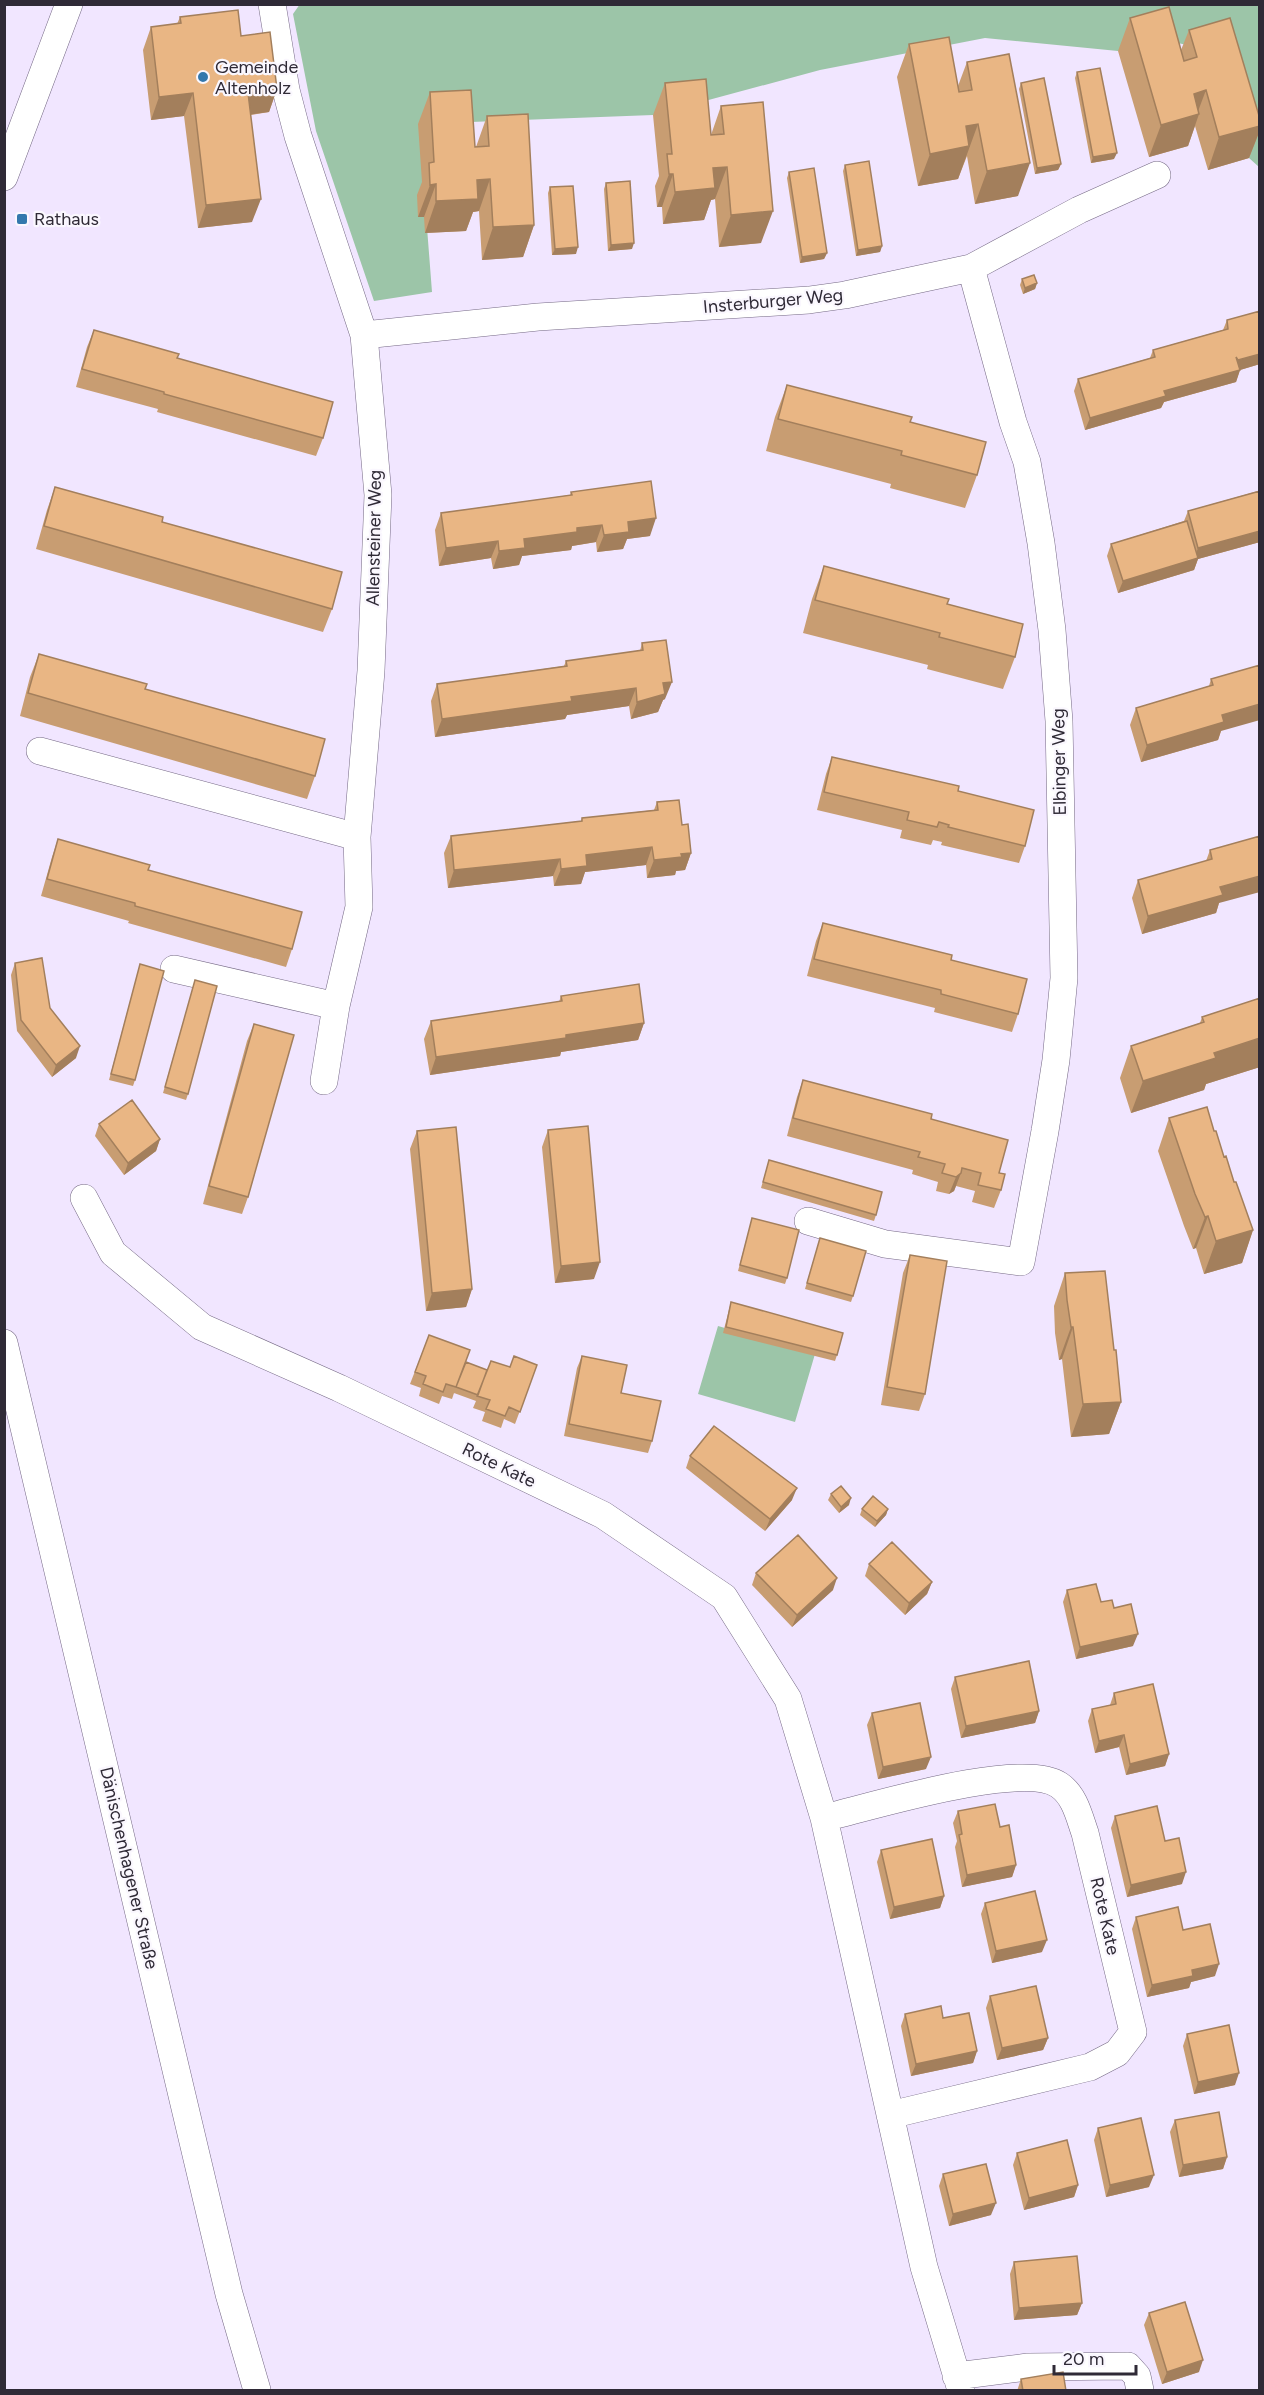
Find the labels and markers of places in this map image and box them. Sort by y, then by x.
place label: Gemeinde Altenholz [215,56,298,99]
marker: Gemeinde Altenholz [196,70,210,84]
place label: Rathaus [34,208,99,230]
marker: Rathaus [15,212,29,226]

